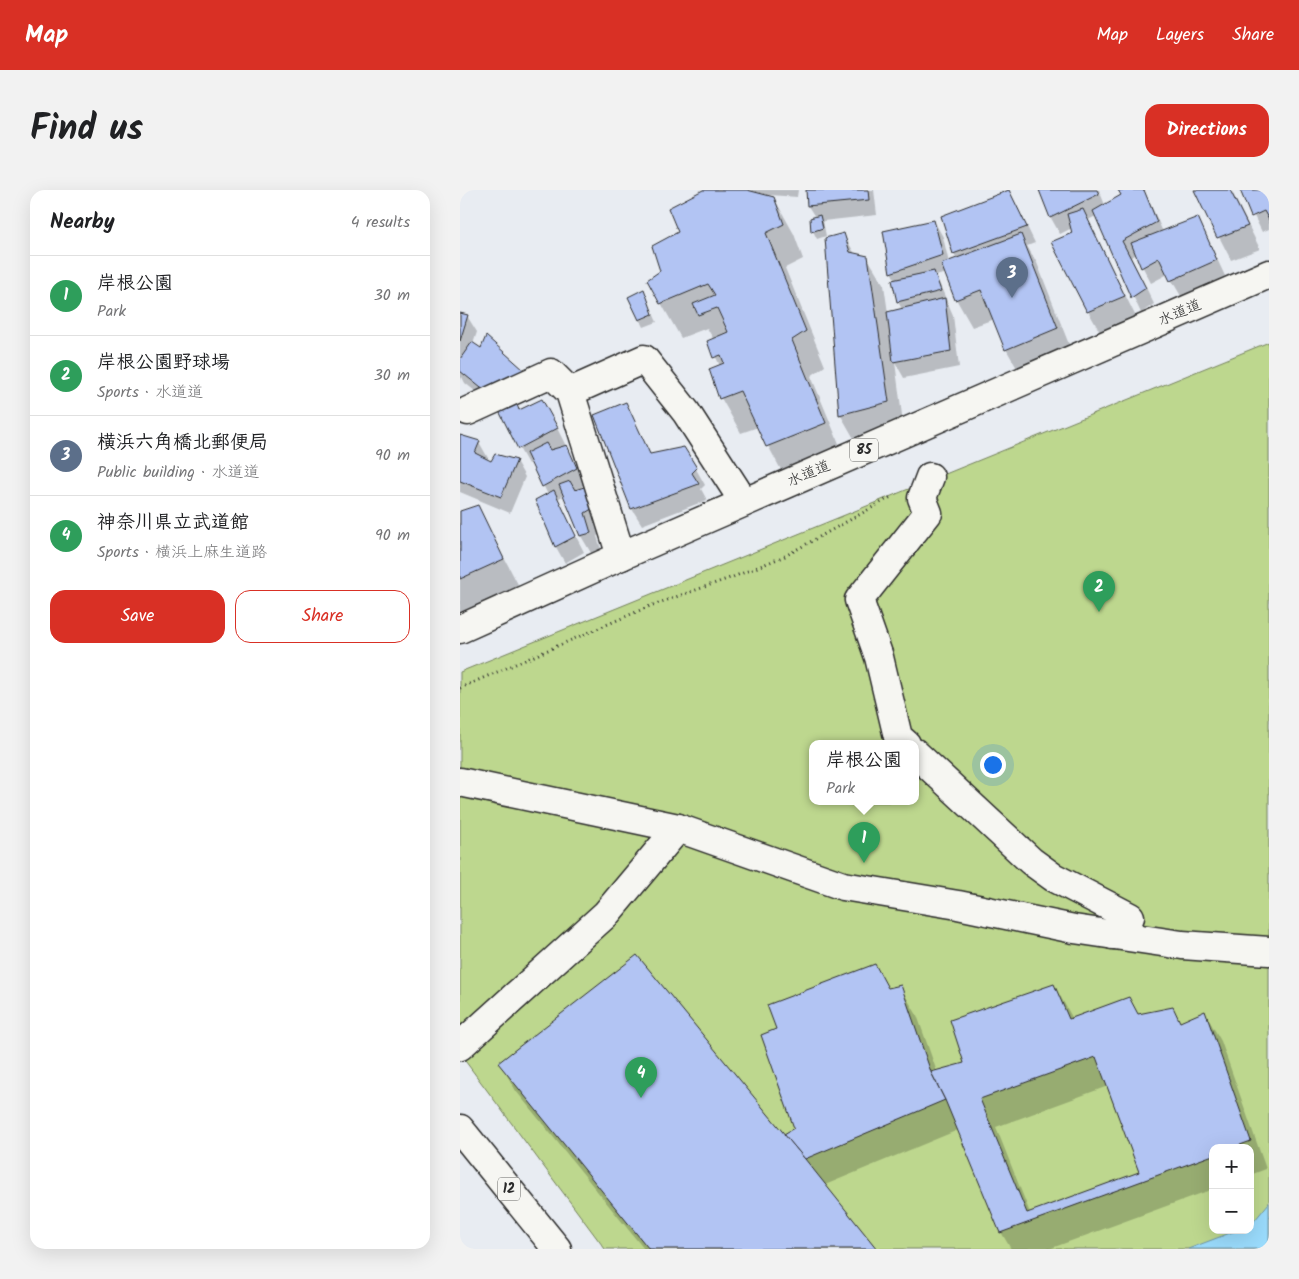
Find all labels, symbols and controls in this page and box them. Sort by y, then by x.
text: Map [25,16,68,55]
text: Map [1097,21,1128,50]
text: Layers [1156,21,1204,50]
text: Share [1232,21,1274,50]
text: Find us [30,102,143,158]
button: Directions [1145,104,1269,157]
text: Nearby [50,206,115,239]
text: 4 results [351,210,410,235]
pin: 3 [996,257,1028,298]
text: 岸根公園 [97,269,173,299]
text: 1 [64,283,68,308]
text: 30 m [374,283,410,308]
street label: 水道道 [1155,293,1205,333]
text: Park [97,299,126,324]
text: 岸根公園野球場 [97,348,230,378]
text: 2 [61,363,71,388]
text: 30 m [374,363,410,388]
text: Sports · 水道道 [97,380,203,405]
text: 横浜六角橋北郵便局 [97,428,268,458]
road number: 85 [850,438,878,462]
text: 3 [62,443,70,468]
text: 90 m [375,443,410,468]
street label: 水道道 [784,454,834,494]
text: Public building · 水道道 [97,460,259,485]
text: 神奈川県立武道館 [97,508,249,538]
text: 4 [62,523,70,548]
text: 90 m [375,523,410,548]
text: Sports · 横浜上麻生道路 [97,540,267,565]
pin: 2 [1083,571,1115,612]
button: Save [50,590,225,643]
button: Share [235,590,410,643]
popup [809,740,919,805]
text: 岸根公園 [826,746,902,776]
your location [980,752,1006,778]
text: Park [826,776,855,801]
pin: 1 [848,822,880,863]
pin: 4 [625,1057,657,1098]
map controls [1209,1144,1254,1234]
button: + [1209,1144,1254,1189]
road number: 12 [498,1178,520,1201]
button: − [1209,1189,1254,1234]

